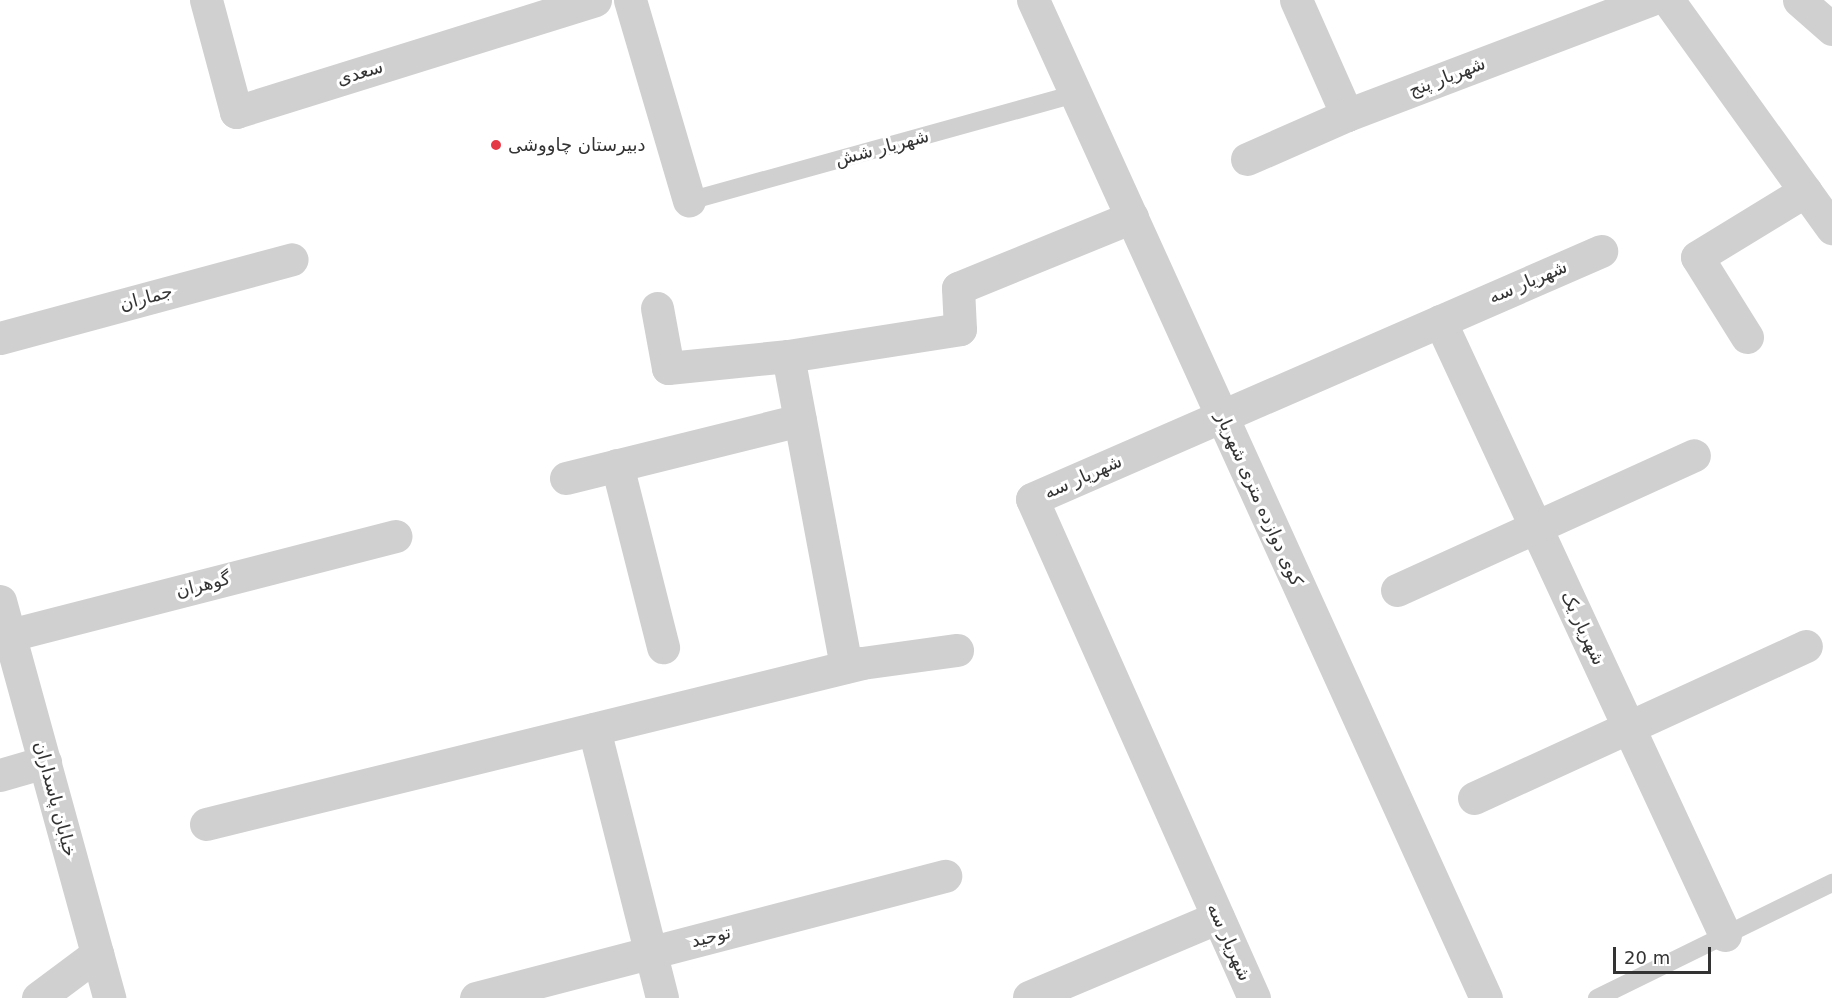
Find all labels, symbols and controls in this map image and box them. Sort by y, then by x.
street label: شهریار پنج [1406,53,1488,101]
street label: سعدی [334,56,386,90]
street label: شهریار شش [833,125,931,171]
place label: دبیرستان چاووشی [508,134,645,156]
marker: دبیرستان چاووشی [489,138,503,152]
street label: شهریار سه [1486,256,1570,308]
street label: جماران [117,281,175,315]
street label: کوی دوازده متری شهریار [1211,408,1307,590]
street label: شهریار سه [1041,450,1125,504]
street label: گوهران [173,568,233,602]
street label: شهریار یک [1556,587,1610,669]
street label: خیابان پاسداران [29,739,81,859]
street label: شهریار سه [1202,900,1256,984]
street label: توحید [689,922,733,952]
scale bar [1616,935,1714,973]
text: 20 m [1624,947,1670,968]

